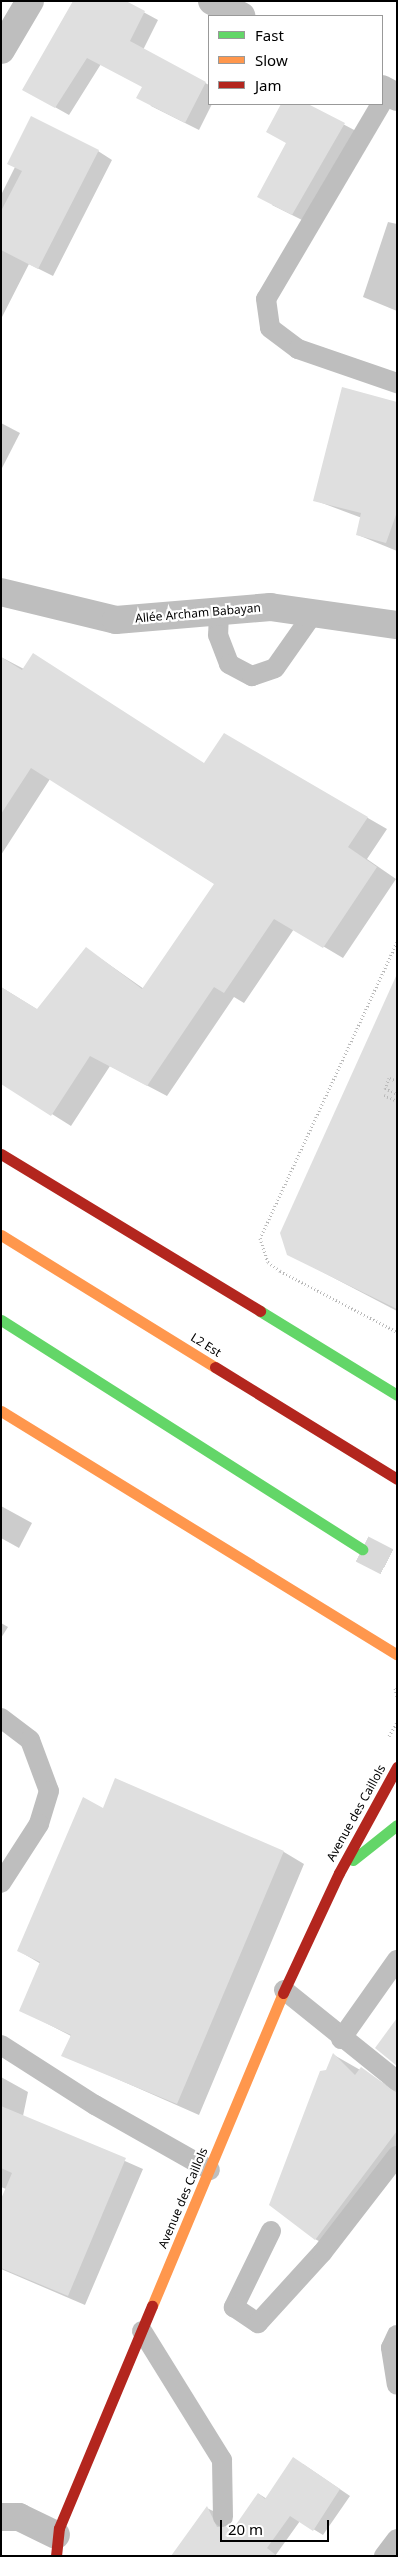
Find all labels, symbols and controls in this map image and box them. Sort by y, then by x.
legend [208,15,383,105]
text: Fast [255,25,284,45]
text: Slow [255,50,288,70]
text: Jam [255,75,282,95]
street label: Allée Archam Babayan [135,600,261,626]
street label: L2 Est [188,1330,224,1360]
street label: Avenue des Caillols [324,1762,388,1864]
street label: Avenue des Caillols [155,2145,211,2251]
scale bar [223,2510,332,2542]
text: 20 m [228,2519,263,2539]

